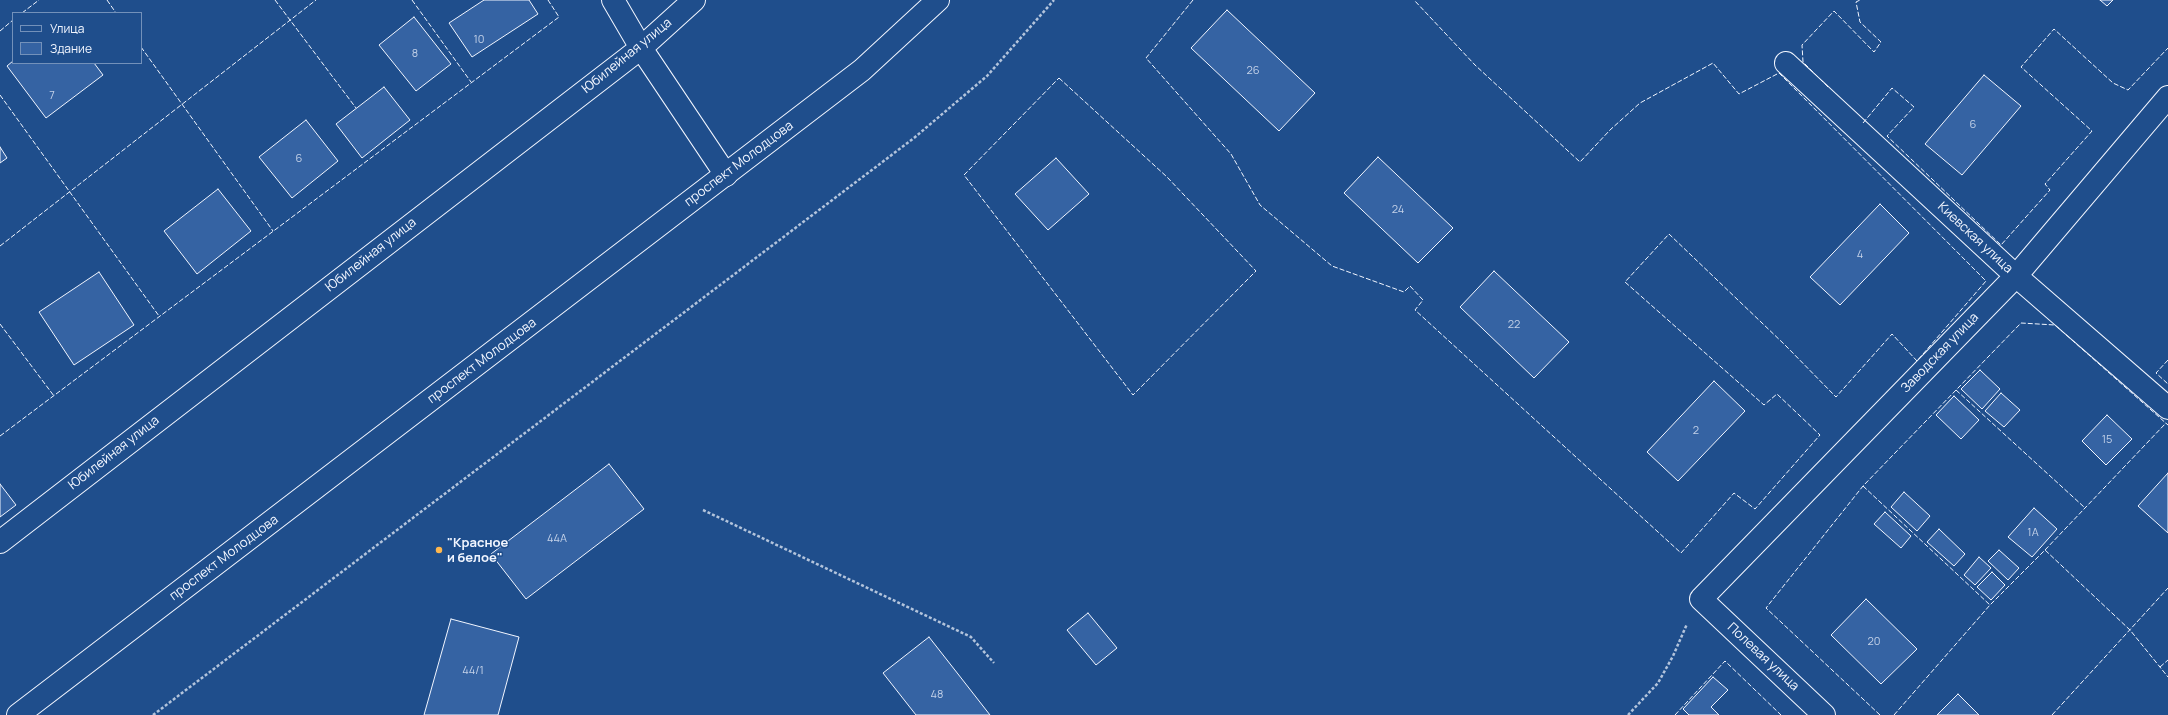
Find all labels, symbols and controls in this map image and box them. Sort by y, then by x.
legend [12,12,142,64]
street label: Юбилейная улица [579,15,675,97]
text: Улица [50,20,84,37]
house number: 10 [474,33,484,47]
text: Здание [50,40,92,57]
house number: 8 [412,47,418,61]
house number: 26 [1246,64,1260,78]
house number: 7 [49,89,55,103]
street label: проспект Молодцова [682,118,796,210]
house number: 6 [1970,118,1976,132]
house number: 6 [296,152,302,166]
street label: Киевская улица [1934,199,2016,277]
house number: 24 [1392,203,1404,217]
street label: Юбилейная улица [323,215,419,295]
house number: 4 [1857,248,1863,262]
street label: Заводская улица [1898,310,1982,396]
street label: проспект Молодцова [425,315,539,407]
house number: 22 [1508,318,1520,332]
street label: Юбилейная улица [66,413,162,493]
house number: 2 [1693,424,1699,438]
house number: 15 [2102,433,2112,447]
street label: проспект Молодцова [167,512,281,604]
house number: 1А [2027,526,2039,540]
house number: 44А [547,532,567,546]
place label: "Красное и белое" [447,535,508,566]
marker: "Красное и белое" [434,545,444,555]
street label: Полевая улица [1724,620,1802,694]
house number: 20 [1868,635,1880,649]
house number: 44/1 [462,664,484,678]
house number: 48 [931,688,943,702]

